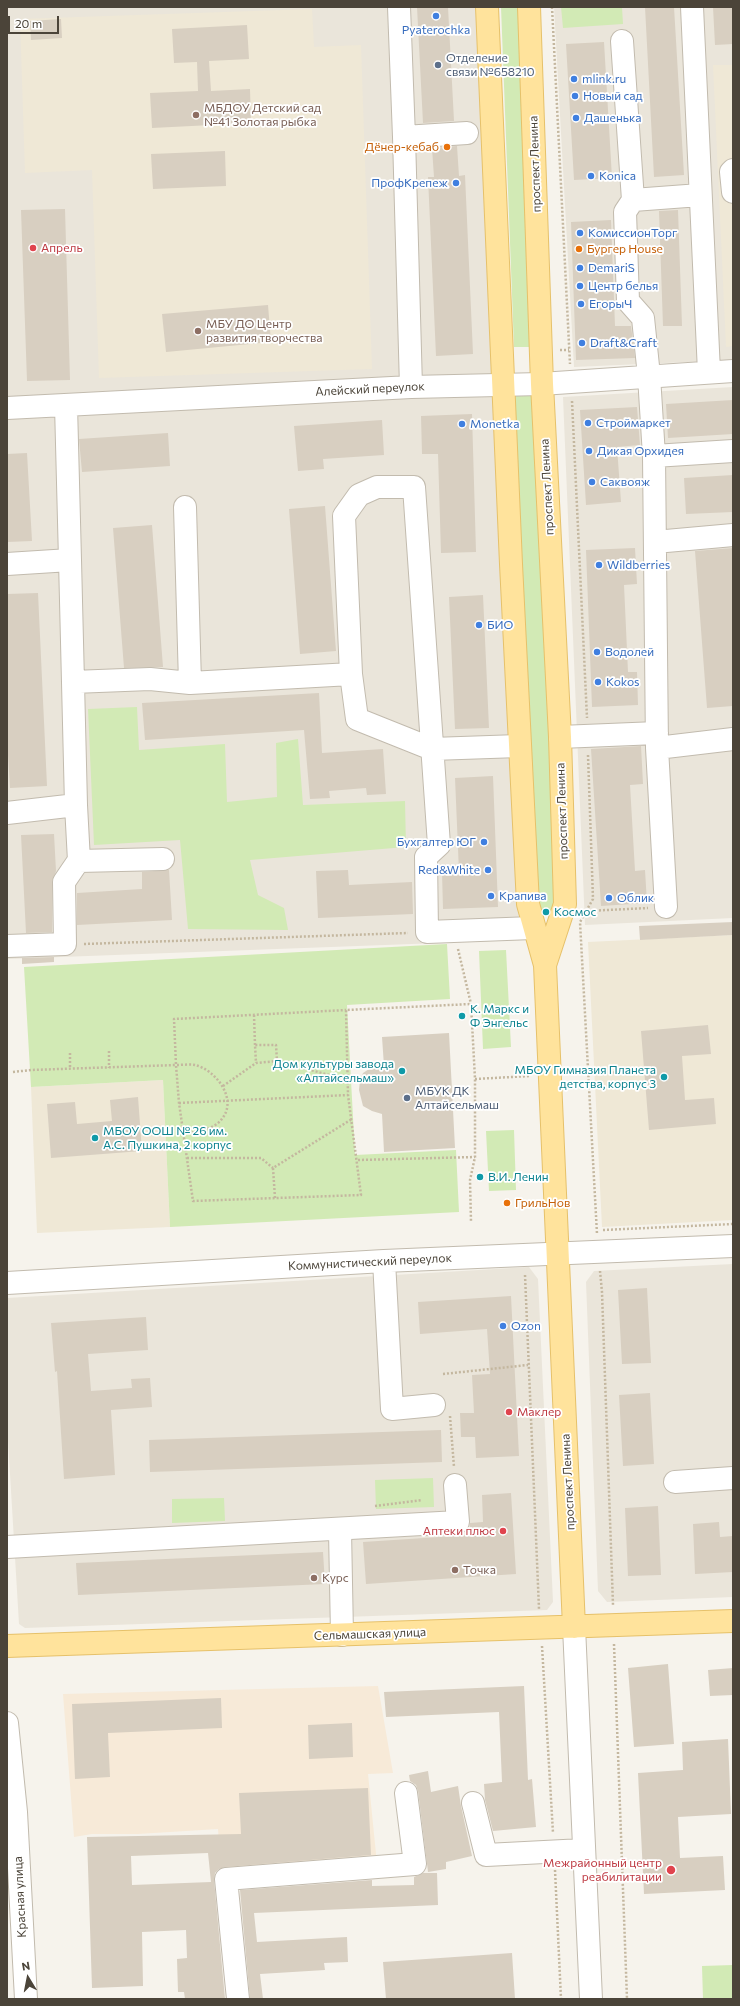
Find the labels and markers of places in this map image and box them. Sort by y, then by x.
marker: Pyaterochka [431,11,441,21]
place label: Pyaterochka [402,23,470,37]
place label: Отделение связи №658210 [446,51,535,79]
marker: Отделение связи №658210 [433,60,443,70]
place label: mlink.ru [582,72,626,86]
marker: mlink.ru [569,74,579,84]
place label: Новый сад [583,89,643,103]
marker: Новый сад [570,91,580,101]
place label: МБДОУ Детский сад №41 Золотая рыбка [204,101,321,129]
marker: МБДОУ Детский сад №41 Золотая рыбка [191,110,201,120]
place label: Дашенька [584,111,642,125]
marker: Дашенька [571,113,581,123]
place label: Дёнер-кебаб [365,140,439,154]
marker: Дёнер-кебаб [442,142,452,152]
place label: Konica [599,169,636,183]
marker: Konica [586,171,596,181]
place label: ПрофКрепеж [371,176,448,190]
marker: ПрофКрепеж [451,178,461,188]
place label: КомиссионТорг [588,226,677,240]
marker: КомиссионТорг [575,228,585,238]
place label: Апрель [41,241,83,255]
place label: Бургер House [587,242,663,256]
marker: Апрель [28,243,38,253]
marker: Бургер House [574,244,584,254]
place label: DemariS [588,261,635,275]
marker: DemariS [575,263,585,273]
place label: Центр белья [588,279,658,293]
marker: Центр белья [575,281,585,291]
place label: ЕгорыЧ [589,297,632,311]
marker: ЕгорыЧ [576,299,586,309]
place label: МБУ ДО Центр развития творчества [206,317,322,345]
marker: МБУ ДО Центр развития творчества [193,326,203,336]
place label: Draft&Craft [590,336,657,350]
marker: Draft&Craft [577,338,587,348]
place label: Строймаркет [596,416,671,430]
place label: Monetka [470,417,519,431]
marker: Строймаркет [583,418,593,428]
marker: Monetka [457,419,467,429]
place label: Дикая Орхидея [597,444,684,458]
marker: Дикая Орхидея [584,446,594,456]
place label: Саквояж [600,475,650,489]
marker: Саквояж [587,477,597,487]
place label: Wildberries [607,558,670,572]
marker: Wildberries [594,560,604,570]
place label: БИО [487,618,513,632]
marker: БИО [474,620,484,630]
place label: Водолей [605,645,654,659]
marker: Водолей [592,647,602,657]
place label: Kokos [606,675,640,689]
marker: Kokos [593,677,603,687]
place label: Бухгалтер ЮГ [397,835,476,849]
marker: Бухгалтер ЮГ [479,837,489,847]
place label: Red&White [418,863,480,877]
marker: Red&White [483,865,493,875]
place label: Крапива [499,889,547,903]
marker: Крапива [486,891,496,901]
place label: Облик [617,891,654,905]
marker: Облик [604,893,614,903]
place label: Космос [554,905,596,919]
marker: Космос [541,907,551,917]
place label: К. Маркс и Ф Энгельс [470,1002,529,1030]
marker: К. Маркс и Ф Энгельс [457,1011,467,1021]
place label: Дом культуры завода «Алтайсельмаш» [273,1057,394,1085]
place label: МБОУ Гимназия Планета детства, корпус 3 [515,1063,656,1091]
marker: Дом культуры завода «Алтайсельмаш» [397,1066,407,1076]
marker: МБОУ Гимназия Планета детства, корпус 3 [659,1072,669,1082]
place label: МБУК ДК Алтайсельмаш [415,1084,499,1112]
marker: МБУК ДК Алтайсельмаш [402,1093,412,1103]
place label: МБОУ ООШ № 26 им. А.С. Пушкина, 2 корпус [103,1124,232,1152]
marker: МБОУ ООШ № 26 им. А.С. Пушкина, 2 корпус [90,1133,100,1143]
place label: В.И. Ленин [488,1170,549,1184]
marker: В.И. Ленин [475,1172,485,1182]
place label: ГрильНов [515,1196,570,1210]
marker: ГрильНов [502,1198,512,1208]
place label: Ozon [511,1319,541,1333]
marker: Ozon [498,1321,508,1331]
place label: Маклер [517,1405,561,1419]
marker: Маклер [504,1407,514,1417]
place label: Аптеки плюс [423,1524,495,1538]
marker: Аптеки плюс [498,1526,508,1536]
place label: Точка [463,1563,496,1577]
marker: Точка [450,1565,460,1575]
place label: Курс [322,1571,349,1585]
marker: Курс [309,1573,319,1583]
place label: Межрайонный центр реабилитации [543,1856,662,1884]
marker: Межрайонный центр реабилитации [665,1864,677,1876]

